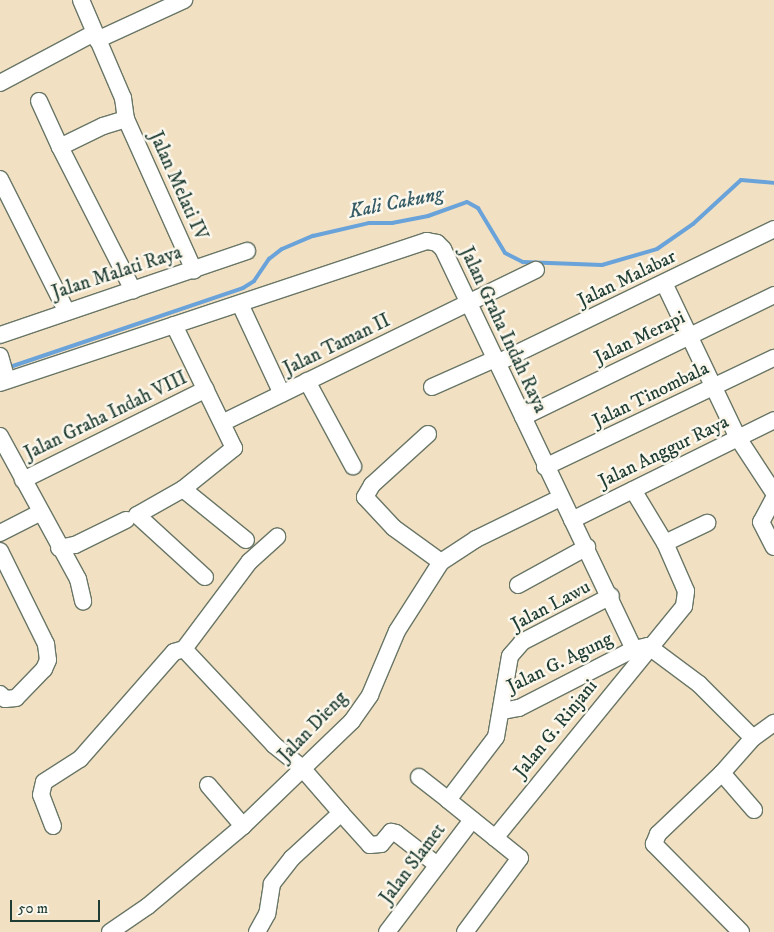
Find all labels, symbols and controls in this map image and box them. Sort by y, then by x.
street label: Jalan Melati IV [144,128,212,244]
water label: Kali Cakung [347,182,445,224]
street label: Jalan Malati Raya [49,241,185,305]
street label: Jalan Graha Indah Raya [455,243,551,417]
street label: Jalan Malabar [574,245,680,313]
street label: Jalan Merapi [591,306,689,370]
street label: Jalan Taman II [280,309,394,381]
street label: Jalan Tinombala [589,357,713,433]
street label: Jalan Graha Indah VIII [21,367,191,465]
street label: Jalan Anggur Raya [595,411,733,493]
street label: Jalan Lawu [508,576,594,636]
street label: Jalan G. Agung [504,628,616,698]
street label: Jalan G. Rinjani [509,675,603,783]
street label: Jalan Dieng [274,687,352,767]
street label: Jalan Slamet [375,819,451,909]
scale bar [12,890,102,922]
text: 50 m [18,899,48,918]

